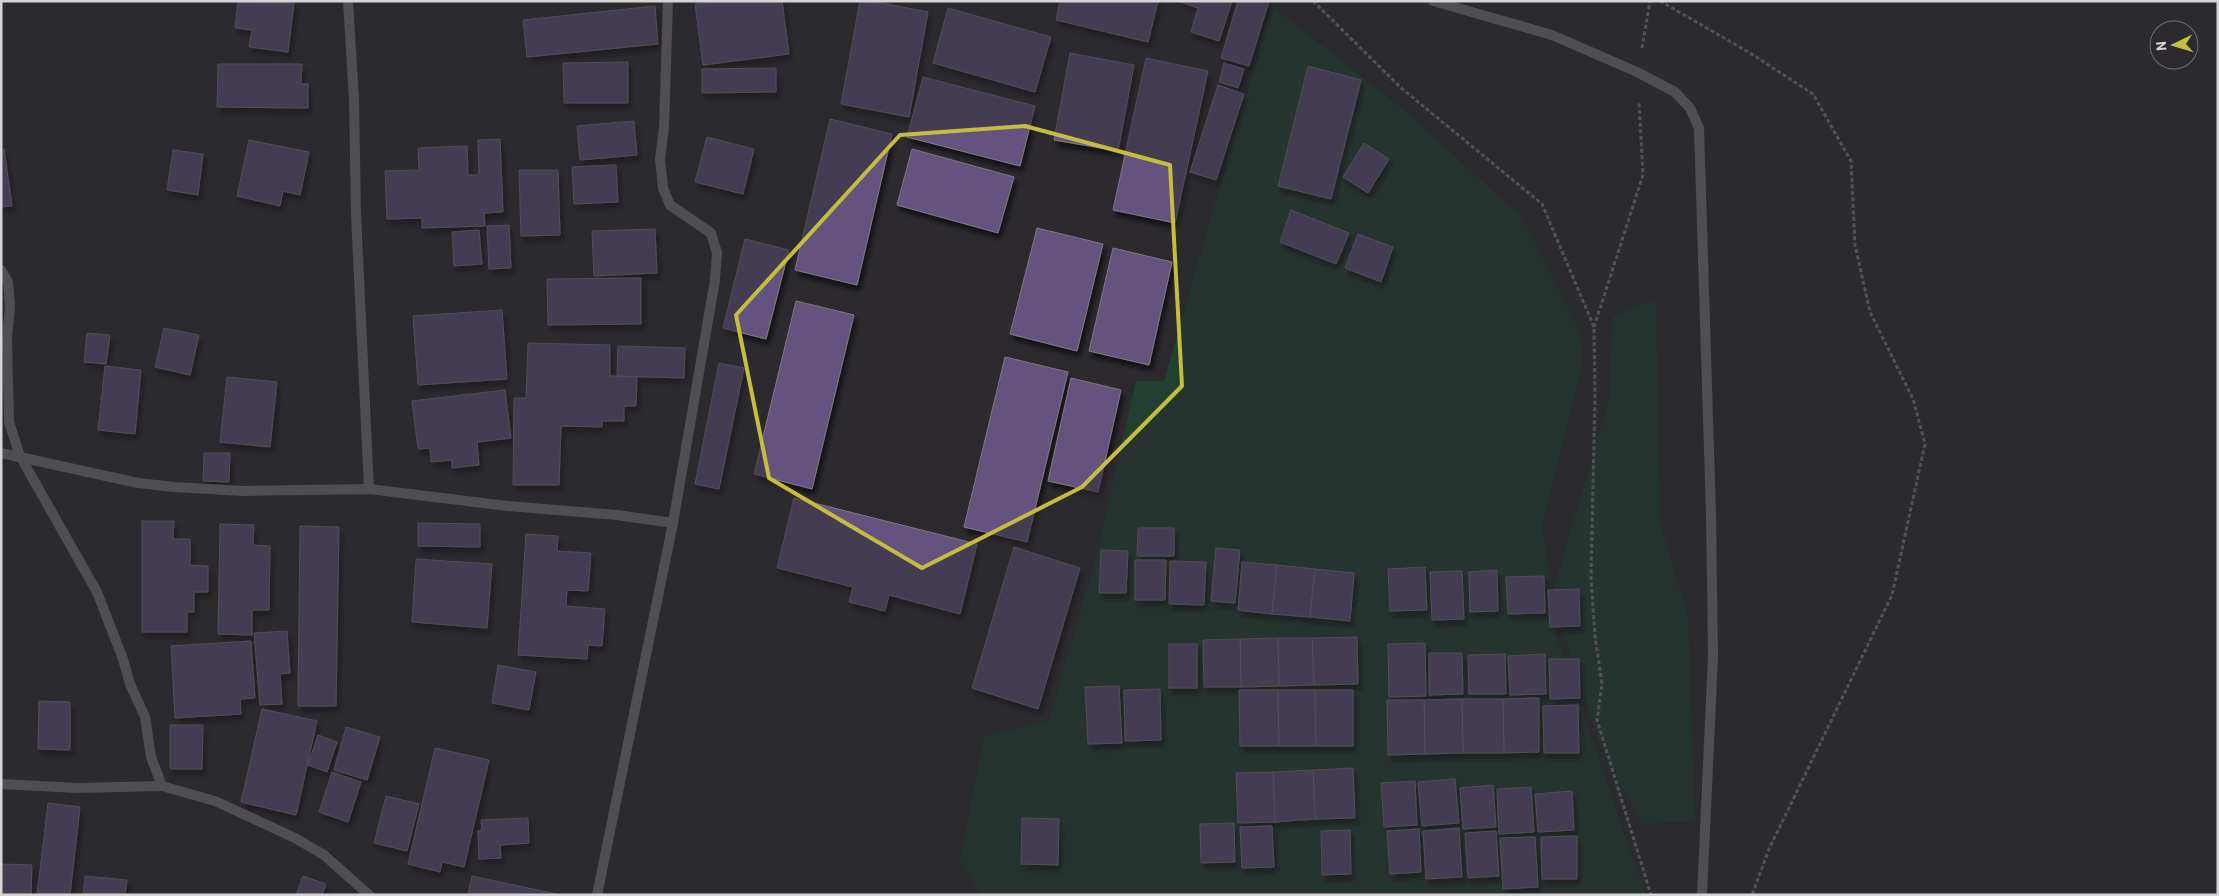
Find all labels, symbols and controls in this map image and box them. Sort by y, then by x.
north arrow [2149,20,2199,70]
text: N [2152,41,2169,52]

